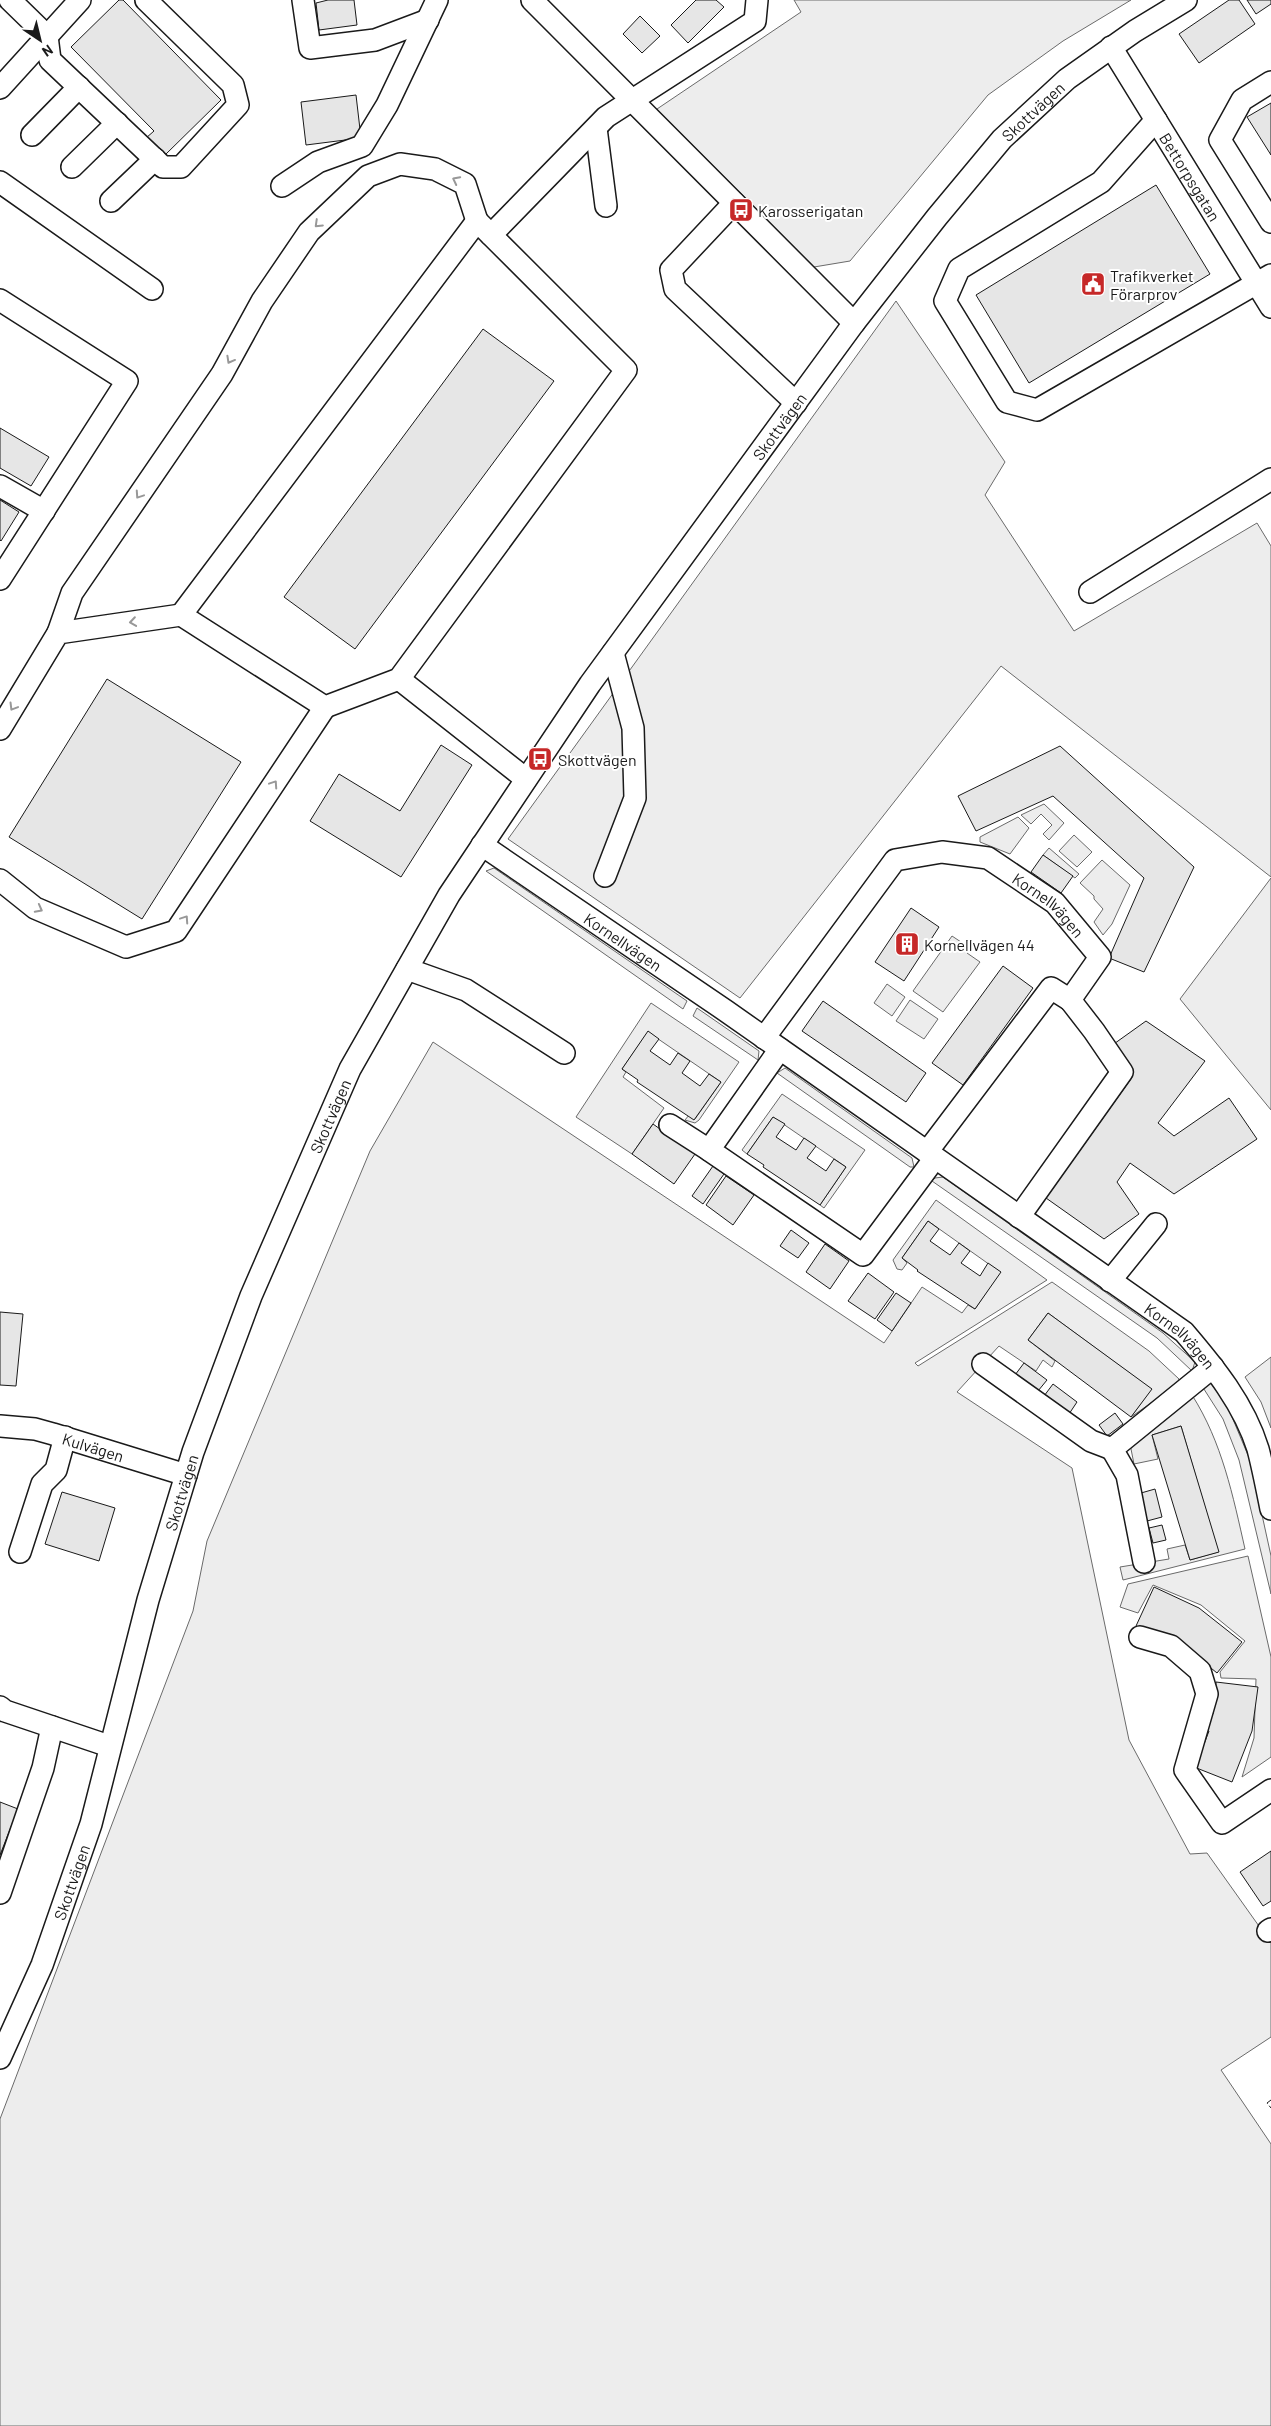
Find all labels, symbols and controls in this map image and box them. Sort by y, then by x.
north arrow [15,15,65,65]
text: N [39,41,56,61]
street label: Skottvägen [997,77,1068,145]
street label: Bettorpsgatan [1156,129,1225,224]
one-way arrow [452,176,461,186]
bus stop icon: Karosserigatan [728,197,754,223]
place label: Karosserigatan [758,201,863,220]
one-way arrow [315,218,324,227]
place label: Trafikverket Förarprov [1110,266,1194,303]
public building icon: Trafikverket Förarprov [1080,271,1106,297]
one-way arrow [226,354,236,363]
street label: Skottvägen [748,388,810,463]
one-way arrow [136,489,145,498]
one-way arrow [128,616,136,627]
one-way arrow [9,702,19,711]
bus stop icon: Skottvägen [527,746,553,772]
place label: Skottvägen [558,750,637,769]
one-way arrow [268,780,277,789]
street label: Kornellvägen [1009,868,1089,941]
one-way arrow [34,903,43,913]
street label: Kornellvägen [581,908,666,974]
one-way arrow [178,915,188,924]
building icon: Kornellvägen 44 [894,931,920,957]
place label: Kornellvägen 44 [924,935,1035,954]
street label: Skottvägen [305,1076,354,1156]
street label: Kornellvägen [1141,1298,1220,1372]
street label: Kulvägen [60,1428,126,1465]
street label: Skottvägen [160,1452,201,1533]
street label: Skottvägen [49,1842,93,1922]

